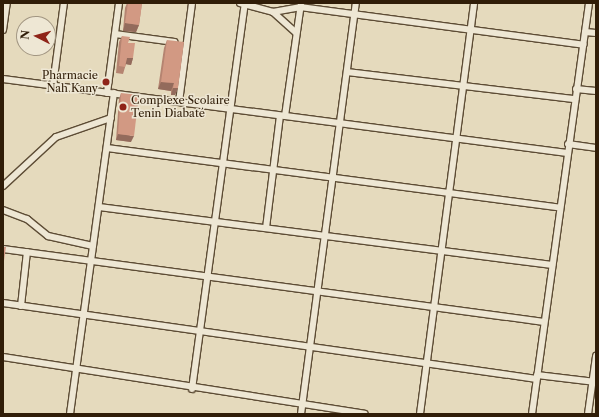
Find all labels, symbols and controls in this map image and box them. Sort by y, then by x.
north arrow [16,16,56,56]
text: N [18,29,33,40]
place label: Pharmacie Nah Kany [42,69,98,95]
marker: Pharmacie Nah Kany [101,77,111,87]
place label: Complexe Scolaire Tenin Diabaté [131,94,230,120]
marker: Complexe Scolaire Tenin Diabaté [118,102,128,112]

